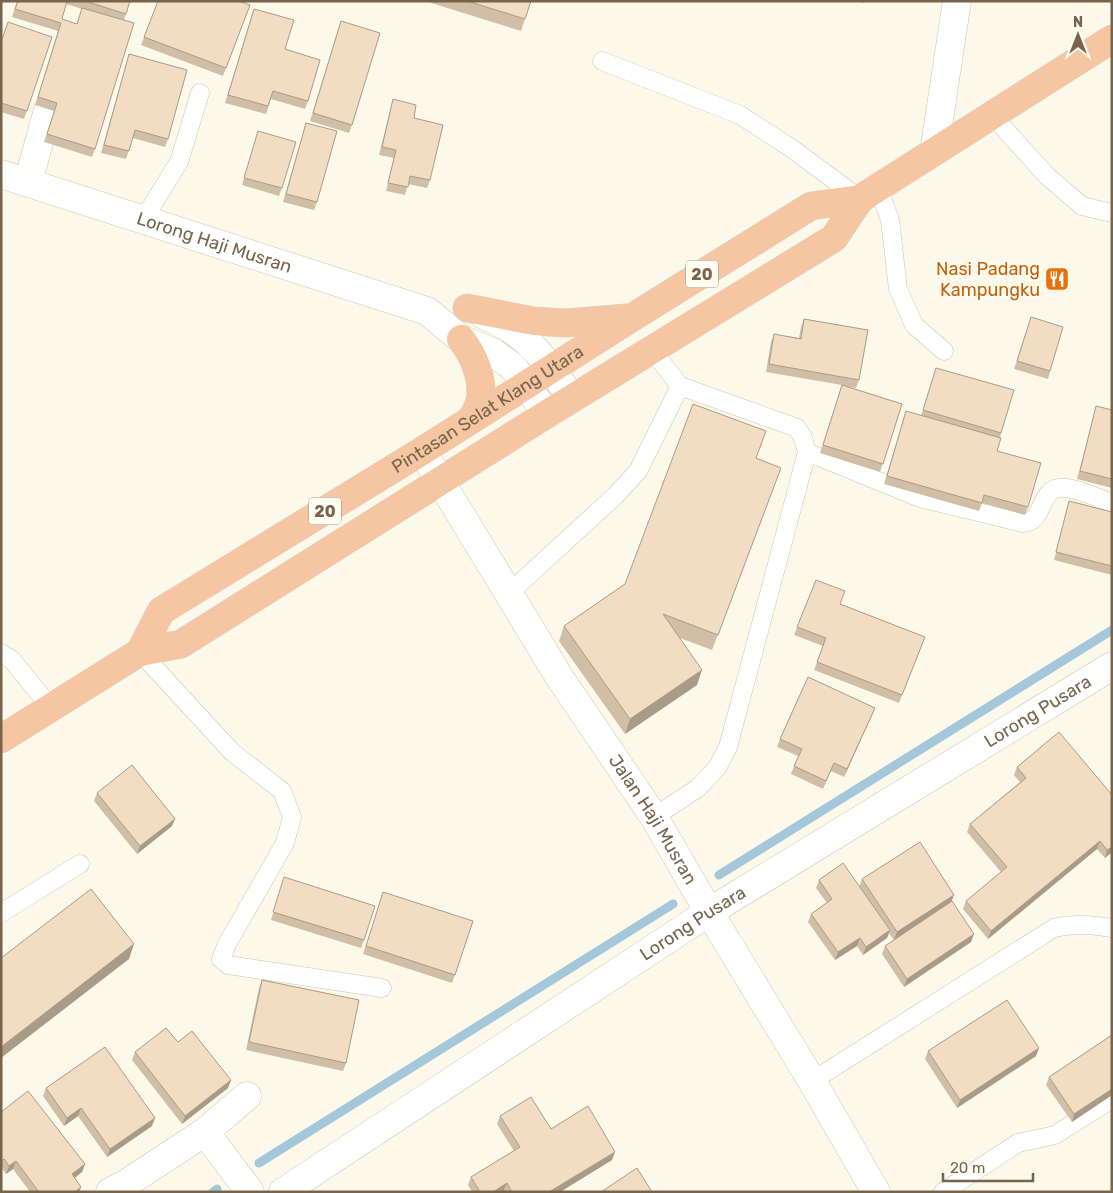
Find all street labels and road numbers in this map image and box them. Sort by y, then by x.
street label: Lorong Haji Musran [134,207,295,278]
road number: 20 [686,260,718,288]
street label: Pintasan Selat Klang Utara [388,340,588,478]
road number: 20 [309,498,341,524]
street label: Lorong Pusara [980,670,1095,752]
street label: Jalan Haji Musran [604,750,702,888]
street label: Lorong Pusara [636,881,750,965]

